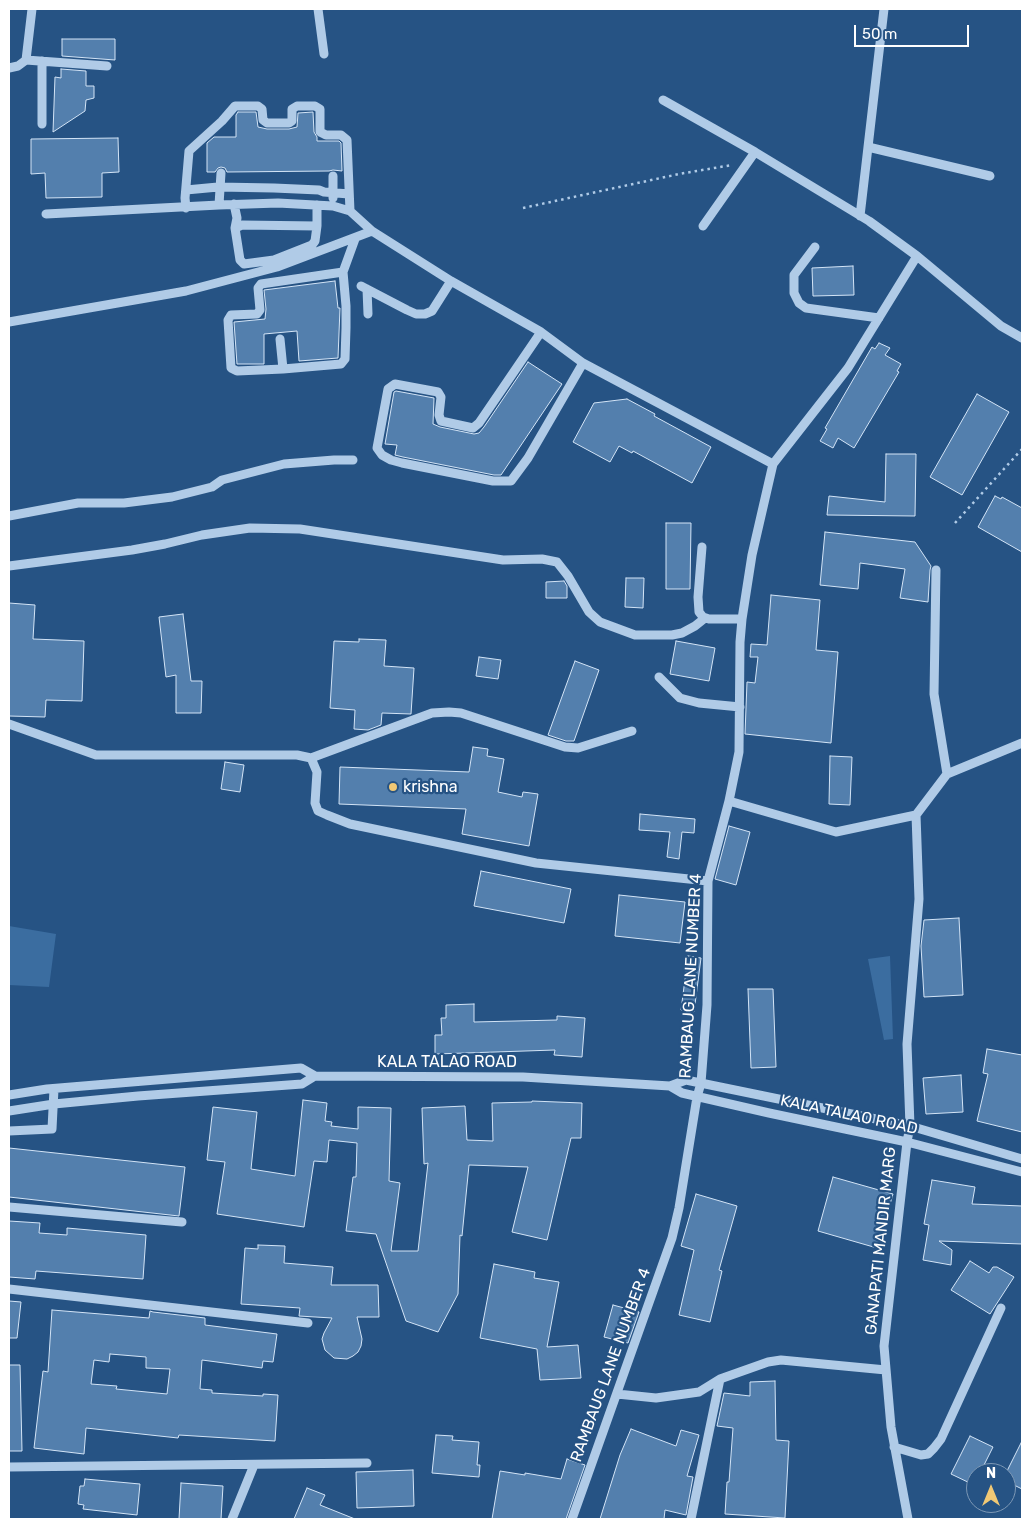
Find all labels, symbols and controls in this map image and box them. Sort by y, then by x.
scale bar [856,15,971,47]
text: 50 m [862,25,897,43]
place label: krishna [403,777,458,797]
marker: krishna [387,781,399,793]
street label: RAMBAUG LANE NUMBER 4 [676,873,706,1079]
street label: KALA TALAO ROAD [377,1052,517,1072]
street label: KALA TALAO ROAD [779,1091,919,1139]
street label: GANAPATI MANDIR MARG [862,1146,900,1336]
street label: RAMBAUG LANE NUMBER 4 [567,1265,655,1465]
north arrow [966,1463,1016,1513]
text: N [986,1465,996,1482]

